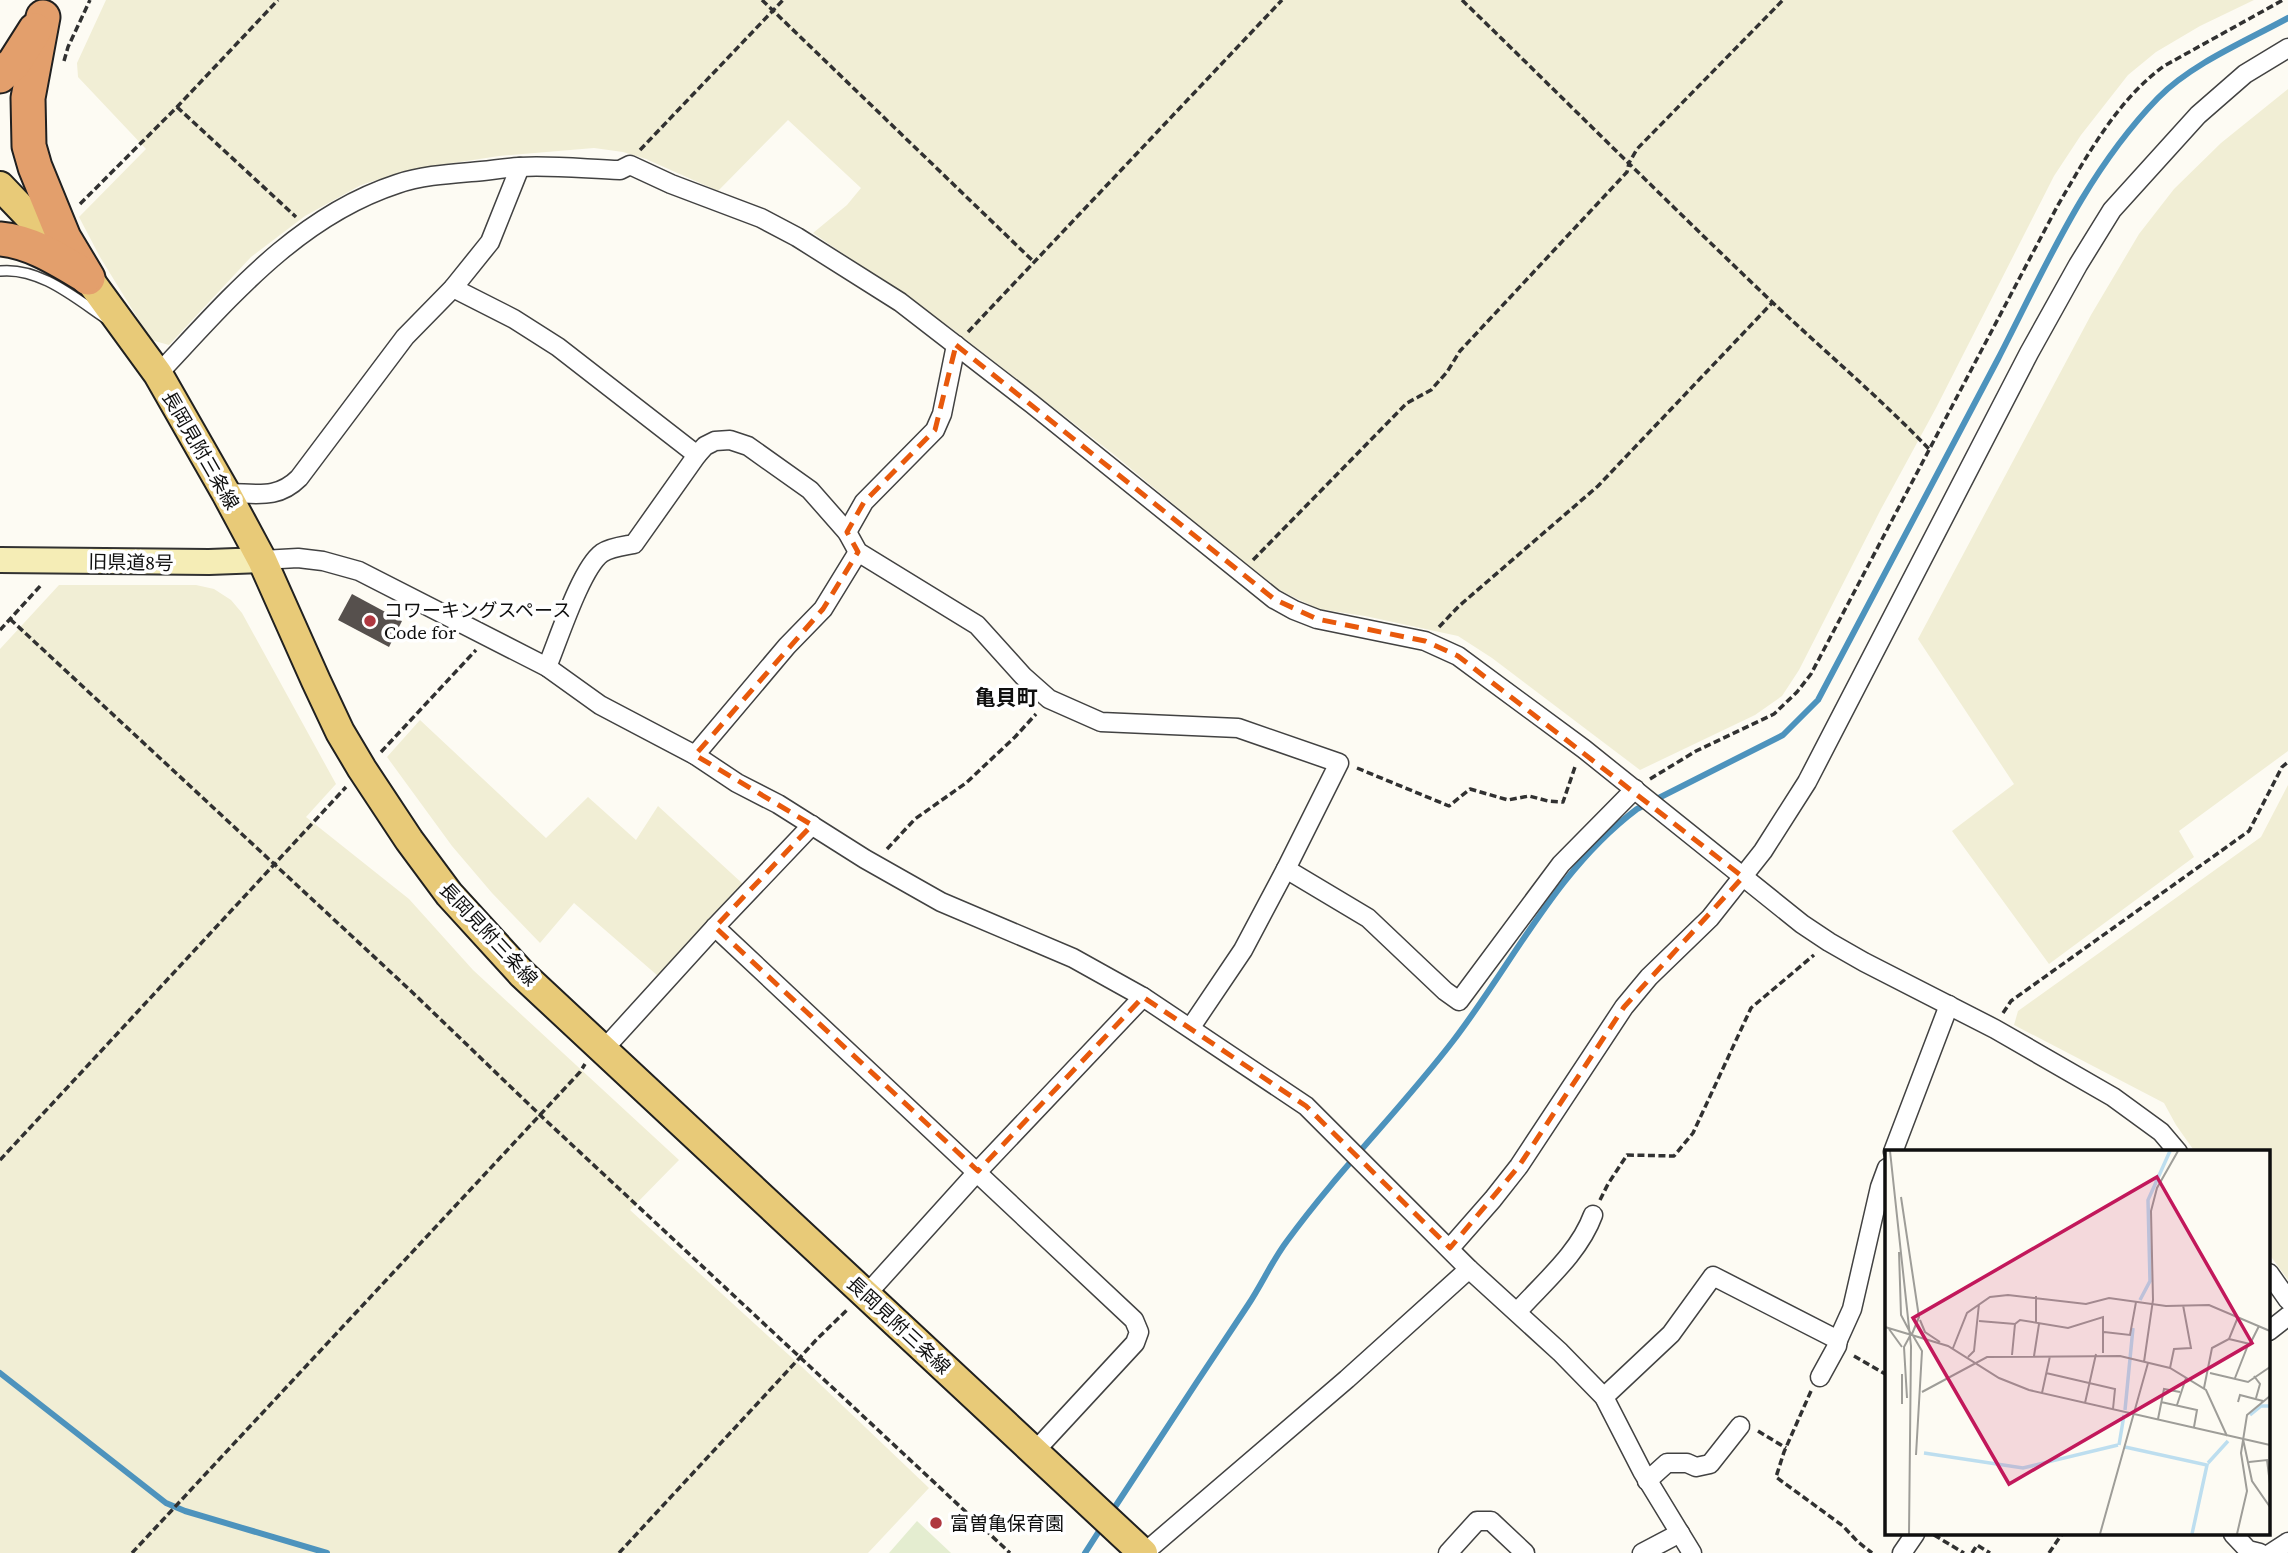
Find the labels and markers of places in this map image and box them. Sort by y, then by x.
place label: コワーキングスペース Code for [384,597,571,645]
marker: コワーキングスペース Code for [362,613,378,629]
place label: 富曽亀保育園 [950,1510,1064,1536]
marker: 富曽亀保育園 [928,1515,944,1531]

